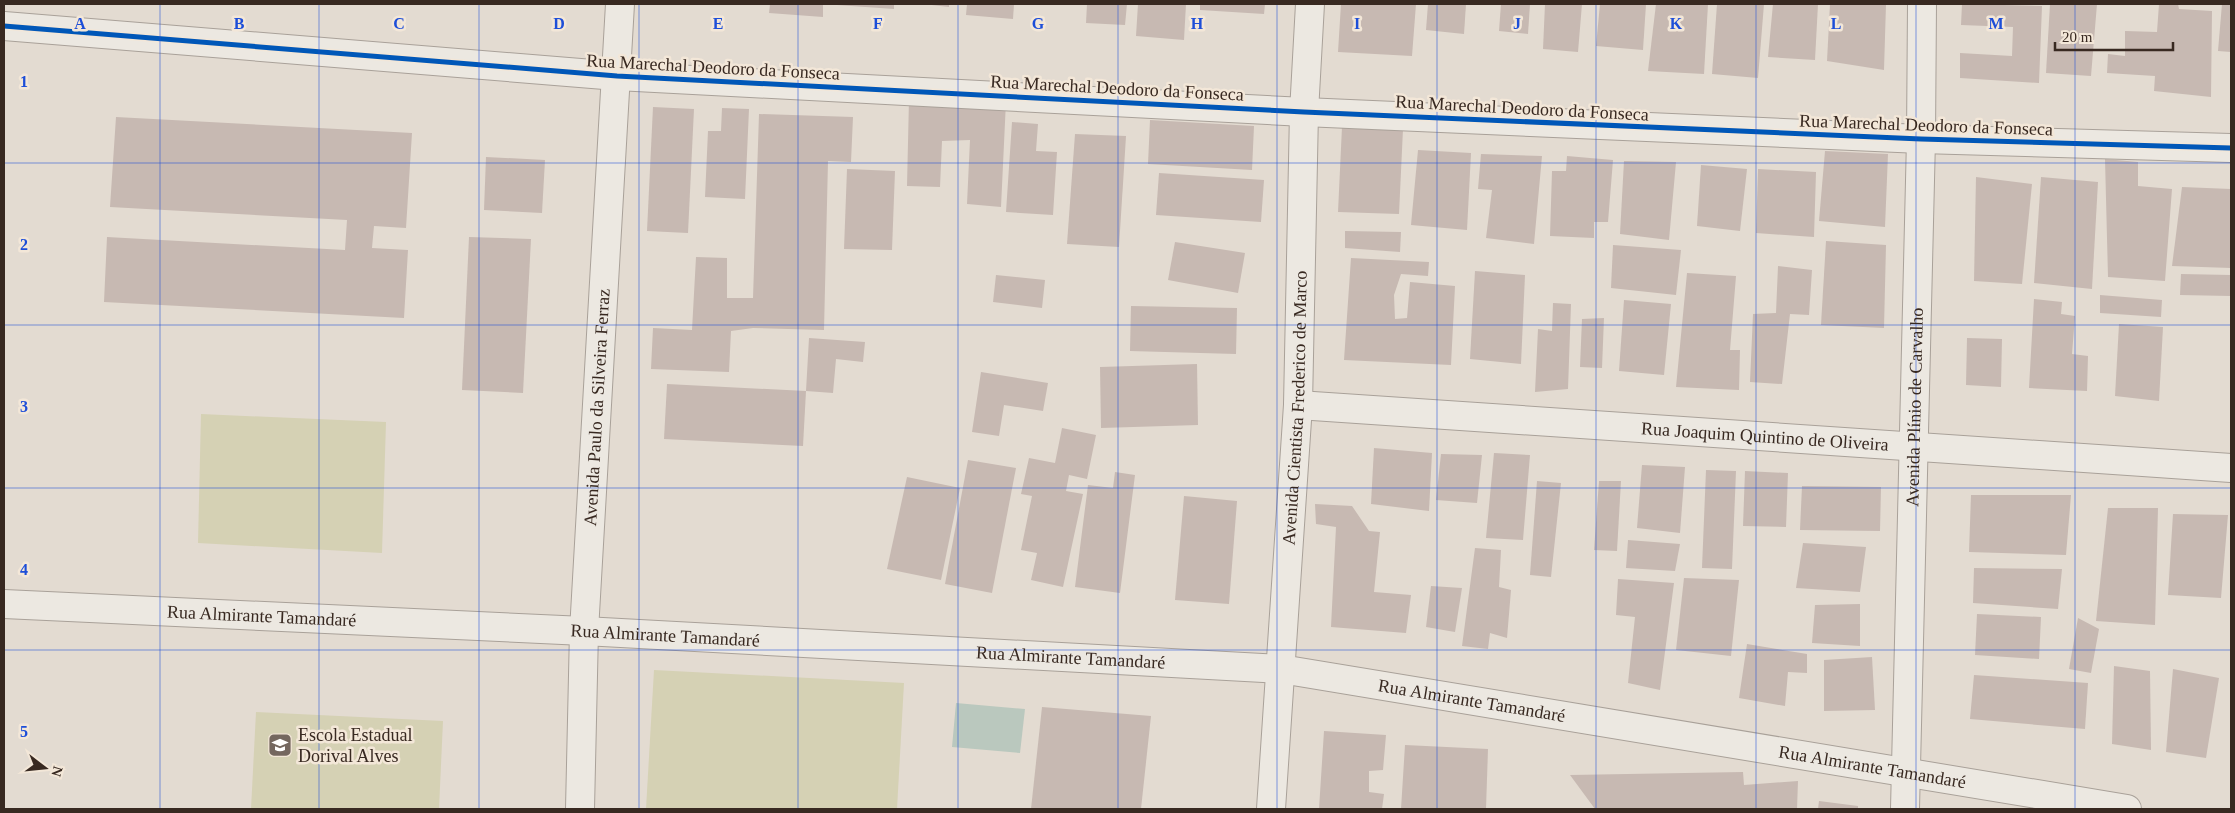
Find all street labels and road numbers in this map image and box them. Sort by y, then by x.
street label: Rua Marechal Deodoro da Fonseca [586,50,840,84]
street label: Rua Marechal Deodoro da Fonseca [990,71,1244,105]
street label: Rua Marechal Deodoro da Fonseca [1395,91,1649,125]
street label: Rua Marechal Deodoro da Fonseca [1799,111,2053,139]
street label: Avenida Cientista Frederico de Marco [1279,270,1311,546]
street label: Avenida Paulo da Silveira Ferraz [580,288,614,527]
street label: Avenida Plínio de Carvalho [1902,307,1927,507]
street label: Rua Joaquim Quintino de Oliveira [1640,418,1889,455]
street label: Rua Almirante Tamandaré [167,602,357,630]
street label: Rua Almirante Tamandaré [570,620,760,651]
street label: Rua Almirante Tamandaré [975,642,1166,673]
street label: Rua Almirante Tamandaré [1377,675,1567,726]
street label: Rua Almirante Tamandaré [1777,742,1967,792]

